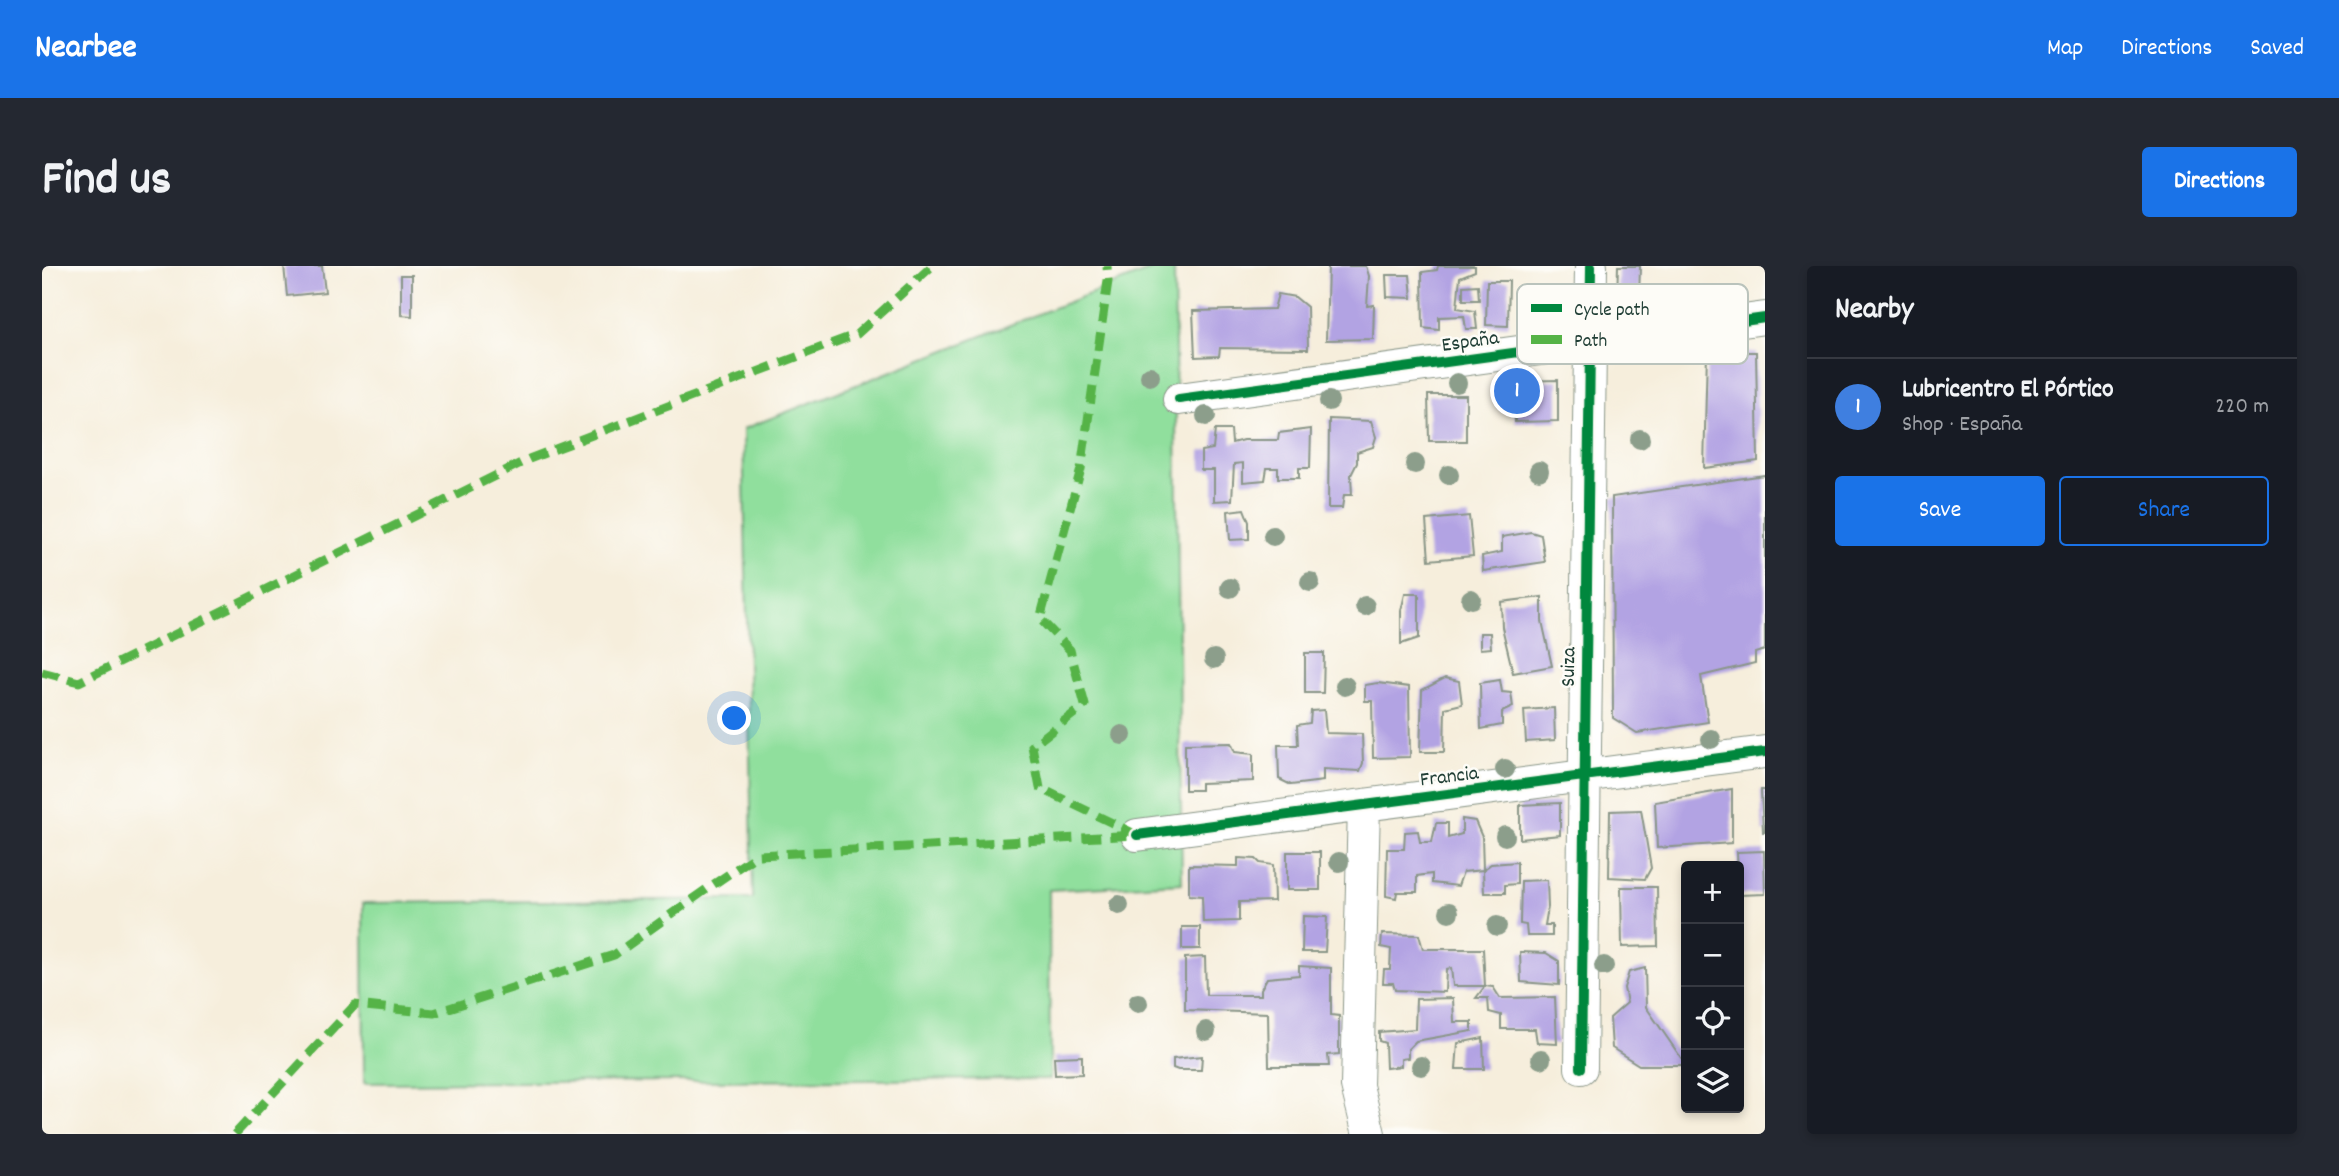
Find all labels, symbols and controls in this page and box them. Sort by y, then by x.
text: Nearbee [35,26,137,73]
text: Map [2047,32,2083,66]
text: Directions [2121,32,2212,66]
text: Saved [2250,32,2304,66]
text: Find us [42,147,171,217]
button: Directions [2142,147,2297,217]
legend [1517,284,1748,364]
text: Nearby [1835,290,1913,333]
text: Cycle path [1574,298,1649,325]
street label: España [1440,324,1502,362]
text: Path [1574,329,1607,356]
pin: 1 [1494,365,1540,417]
text: Lubricentro El Pórtico [1902,372,2114,409]
text: 1 [1855,391,1861,424]
text: 220 m [2215,391,2269,424]
text: Shop · España [1902,409,2022,442]
button: Save [1835,476,2045,546]
button: Share [2059,476,2269,546]
street label: Suiza [1555,646,1585,687]
your location [717,701,751,735]
street label: Francia [1418,759,1482,796]
map controls [1681,861,1744,1113]
button: + [1681,861,1744,924]
button: − [1681,924,1744,987]
button: locate [1681,987,1744,1050]
button: layers [1681,1050,1744,1113]

